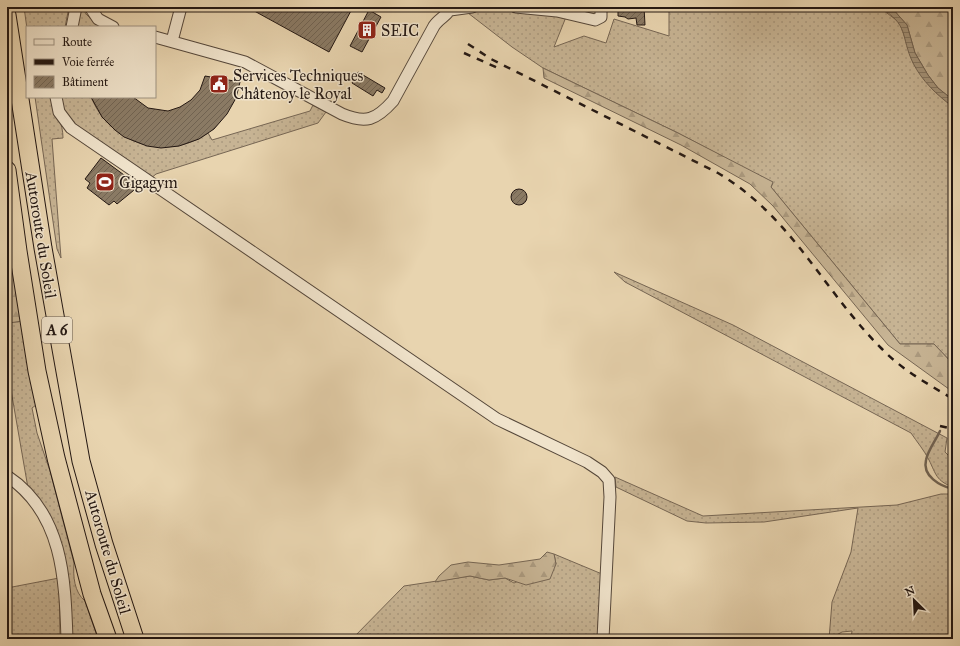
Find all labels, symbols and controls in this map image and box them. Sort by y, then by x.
building icon: SEIC [356,19,378,41]
place label: SEIC [381,21,419,40]
legend [26,26,156,98]
text: Route [62,35,92,49]
text: Voie ferrée [61,55,114,69]
place label: Services Techniques Châtenoy le Royal [233,66,364,103]
public building icon: Services Techniques Châtenoy le Royal [208,73,230,95]
text: Bâtiment [62,75,109,89]
street label: Autoroute du Soleil [21,169,61,301]
sports icon: Gigagym [94,171,116,193]
place label: Gigagym [119,173,178,193]
road number: A 6 [42,317,72,343]
street label: Autoroute du Soleil [81,487,135,617]
north arrow [894,580,934,620]
text: N [903,583,918,599]

